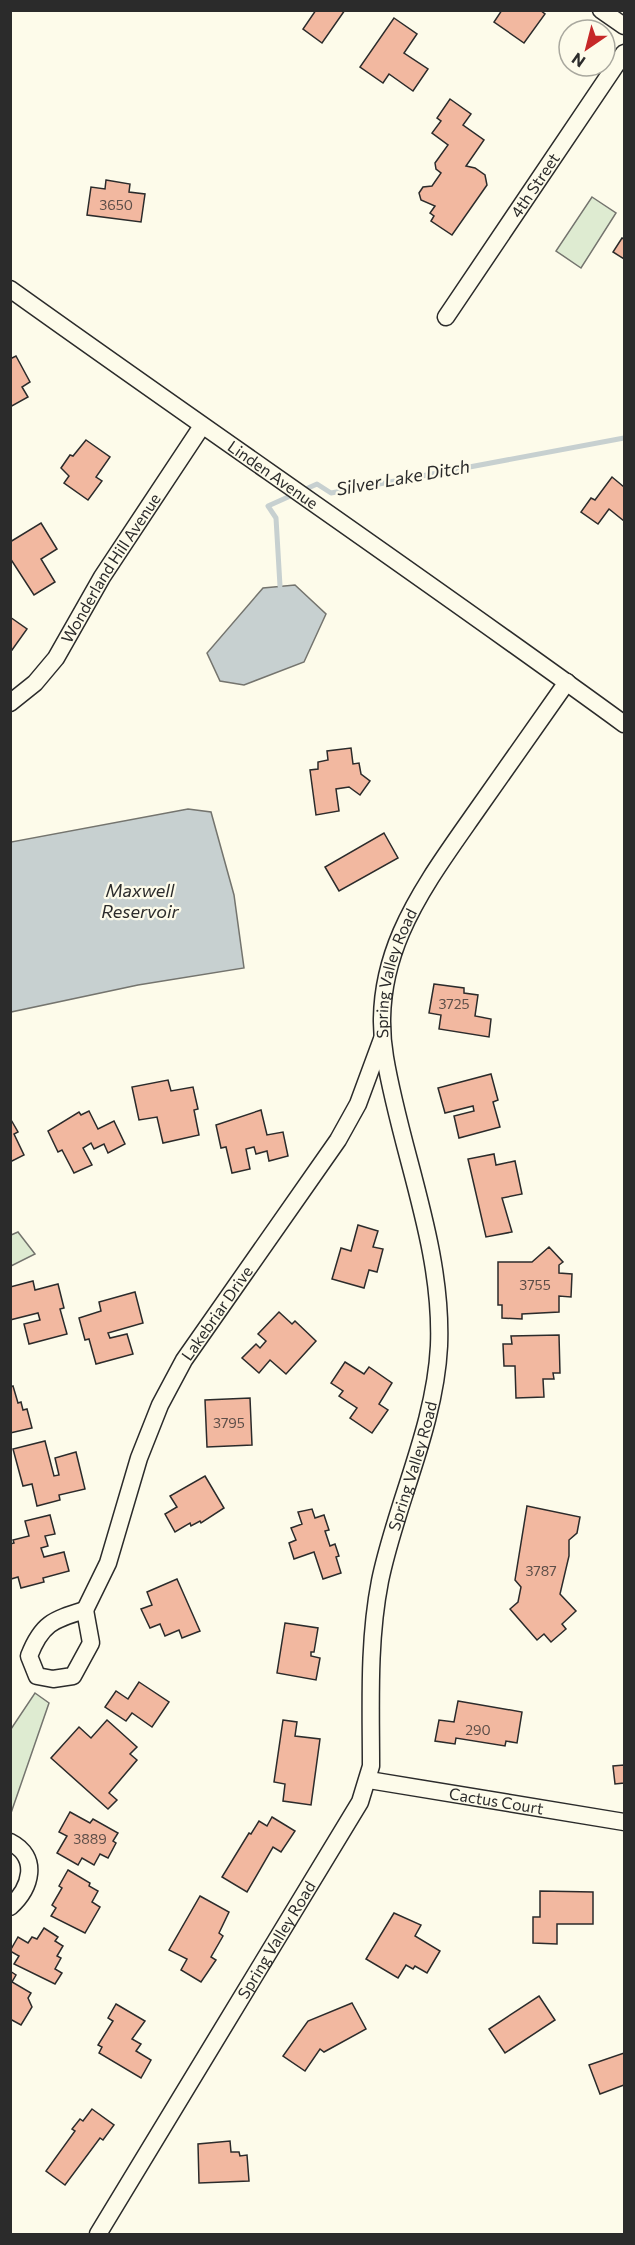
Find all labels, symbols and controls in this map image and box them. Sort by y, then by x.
north arrow [557,18,617,78]
text: N [568,49,588,72]
street label: 4th Street [506,149,563,221]
house number: 3650 [99,196,133,213]
street label: Linden Avenue [225,436,322,512]
water label: Silver Lake Ditch [334,454,471,500]
street label: Wonderland Hill Avenue [57,489,164,646]
water label: Maxwell Reservoir [101,879,180,922]
street label: Spring Valley Road [372,905,420,1039]
house number: 3725 [438,995,470,1012]
street label: Lakebriar Drive [177,1262,256,1364]
house number: 3755 [519,1276,551,1293]
street label: Spring Valley Road [384,1399,440,1533]
house number: 3795 [213,1414,245,1431]
house number: 3787 [525,1562,557,1579]
house number: 290 [465,1721,491,1738]
street label: Cactus Court [448,1783,545,1818]
house number: 3889 [73,1830,107,1847]
street label: Spring Valley Road [233,1877,319,2002]

